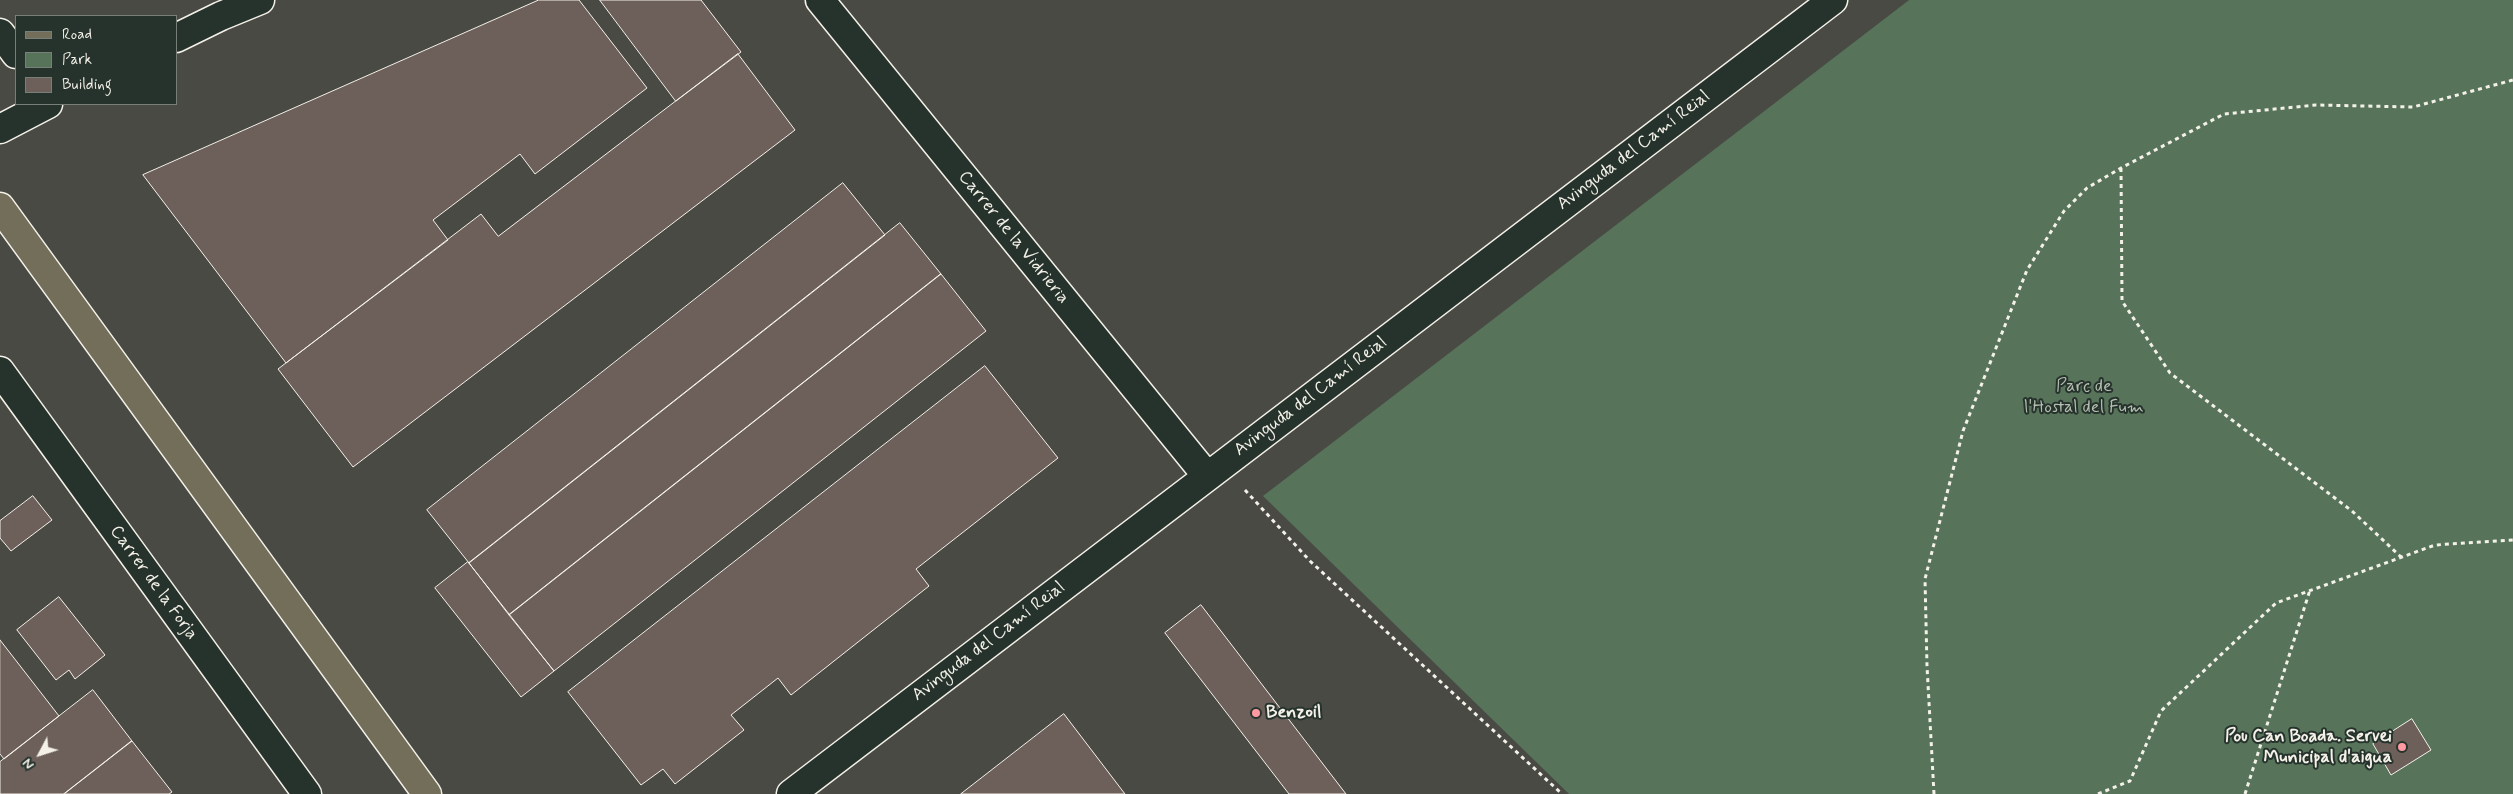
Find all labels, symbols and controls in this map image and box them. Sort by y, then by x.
legend [15,15,178,105]
text: Road [62,25,92,45]
text: Park [62,50,92,70]
text: Building [62,75,112,95]
street label: Avinguda del Camí Reial [1553,86,1715,216]
street label: Carrer de la Vidrieria [953,167,1073,309]
street label: Avinguda del Camí Reial [1230,332,1392,462]
park label: Parc de l'Hostal del Fum [2024,376,2144,418]
street label: Carrer de la Forja [104,522,202,644]
street label: Avinguda del Camí Reial [908,577,1070,707]
place label: Benzoil [1266,702,1321,724]
marker: Benzoil [1250,707,1262,719]
place label: Pou Can Boada. Servei Municipal d'aigua [2225,726,2392,769]
north arrow [15,729,65,779]
marker: Pou Can Boada. Servei Municipal d'aigua [2396,741,2408,753]
text: N [19,754,38,773]

